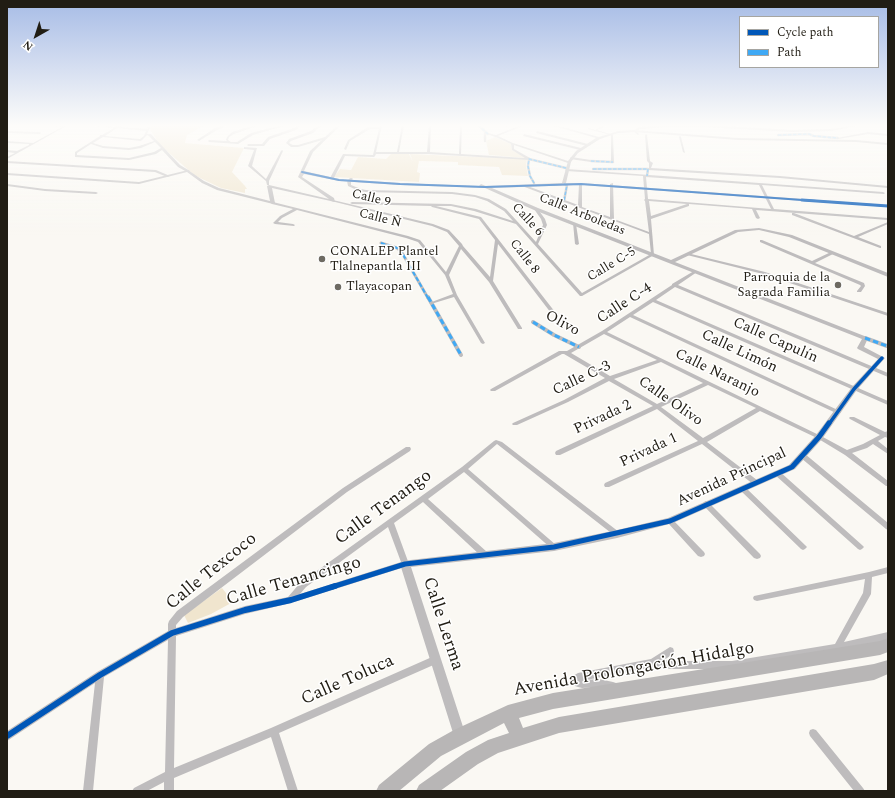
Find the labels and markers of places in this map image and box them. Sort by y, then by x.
place label: CONALEP Plantel Tlalnepantla III [330,244,439,275]
marker: CONALEP Plantel Tlalnepantla III [317,254,327,264]
place label: Parroquia de la Sagrada Familia [738,270,830,301]
place label: Tlayacopan [346,279,412,295]
marker: Parroquia de la Sagrada Familia [833,280,843,290]
marker: Tlayacopan [333,282,343,292]

